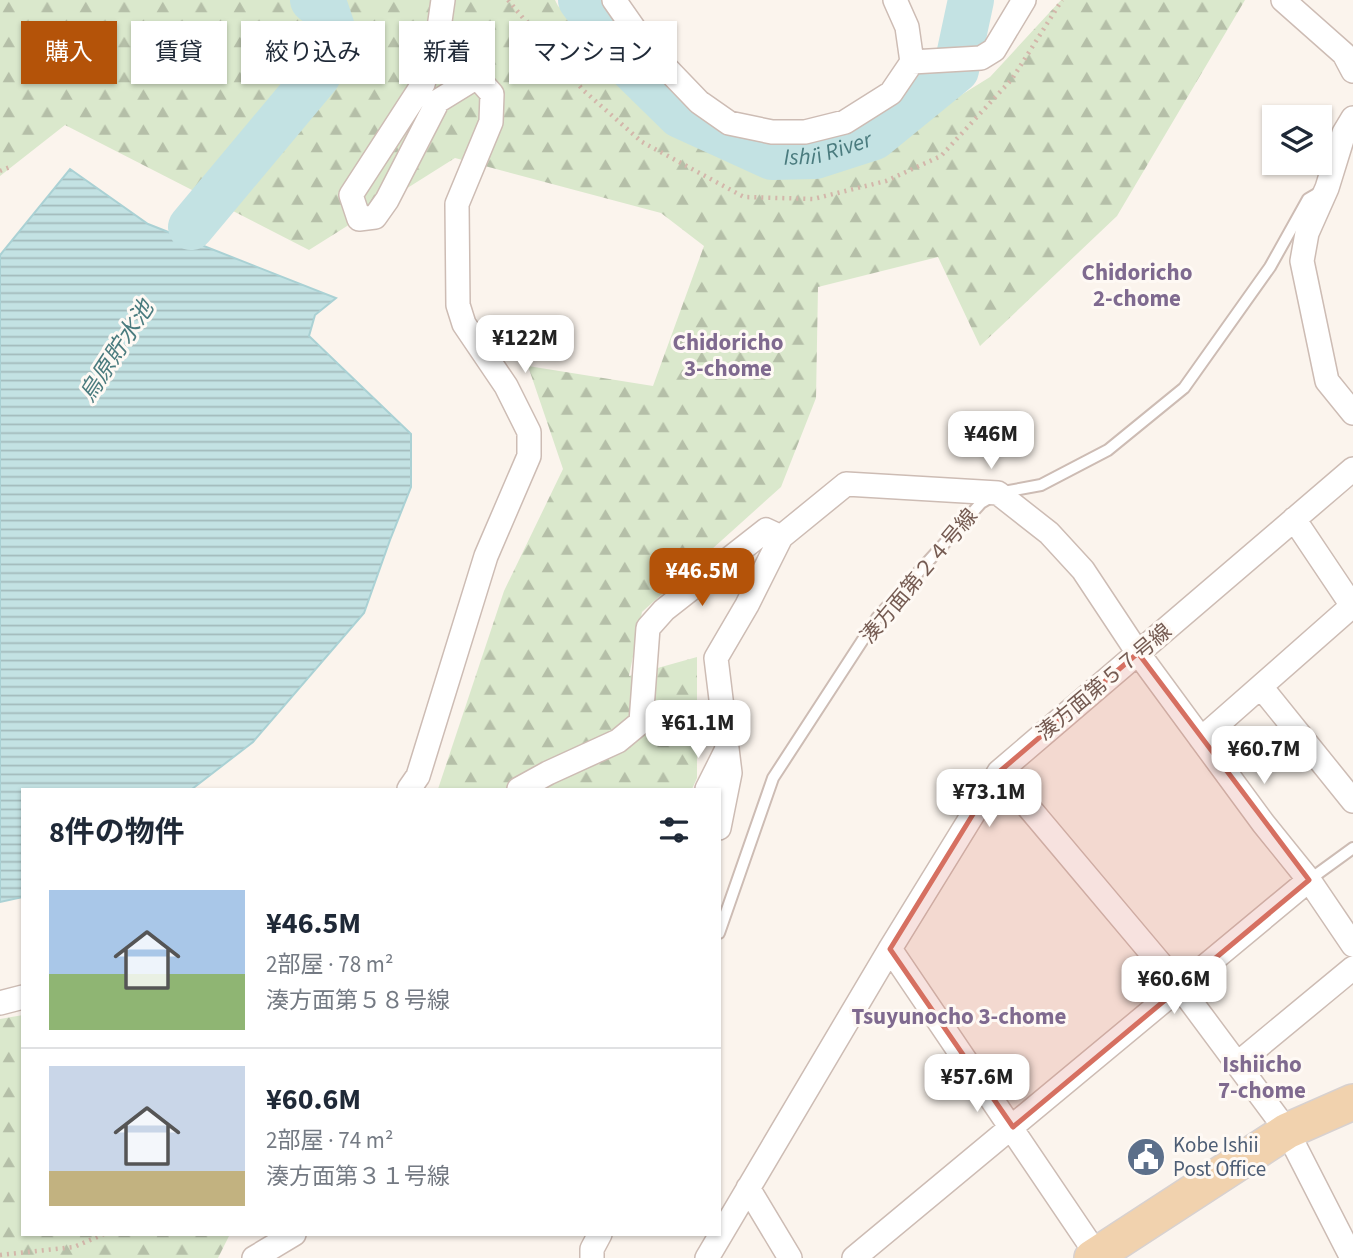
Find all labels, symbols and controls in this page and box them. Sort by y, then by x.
chip: 購入 [21,21,117,84]
chip: 賃貸 [131,21,227,84]
chip: 絞り込み [241,21,385,84]
chip: 新着 [399,21,495,84]
chip: マンション [509,21,677,84]
map controls [1262,105,1332,175]
button: layers [1262,105,1332,175]
water label: Ishii River [783,122,877,174]
district label: Chidoricho 2-chome [1082,256,1192,315]
water label: 烏原貯水池 [71,292,163,408]
pin: ¥122M [476,316,574,375]
text: ¥122M [492,321,558,354]
district label: Chidoricho 3-chome [673,326,783,385]
pin: ¥46M [950,412,1032,471]
text: ¥46M [964,417,1018,450]
street label: 湊方面第２４号線 [854,502,984,650]
pin: ¥46.5M [645,548,759,608]
text: ¥46.5M [665,554,739,587]
street label: 湊方面第５７号線 [1030,617,1178,747]
pin: ¥61.1M [641,700,755,760]
text: ¥61.1M [661,706,735,739]
pin: ¥60.7M [1207,726,1321,786]
text: ¥60.7M [1227,732,1301,765]
pin: ¥73.1M [932,770,1046,829]
text: ¥73.1M [952,775,1026,808]
text: 8件の物件 [49,811,185,854]
icon: filters [655,811,693,849]
text: ¥46.5M [266,902,361,945]
icon: home [105,918,189,1002]
text: 2部屋 · 78 m² [266,948,393,981]
pin: ¥60.6M [1117,956,1231,1016]
text: ¥60.6M [1137,962,1211,995]
text: 湊方面第５８号線 [266,984,450,1017]
district label: Tsuyunocho 3-chome [852,1000,1067,1033]
district label: Ishiicho 7-chome [1218,1048,1306,1107]
pin: ¥57.6M [920,1054,1034,1114]
text: ¥57.6M [940,1060,1014,1093]
text: ¥60.6M [266,1078,361,1121]
icon: home [105,1094,189,1178]
text: 2部屋 · 74 m² [266,1124,393,1157]
place label: Kobe Ishii Post Office [1173,1130,1266,1184]
public building icon: Kobe Ishii Post Office [1125,1136,1167,1178]
text: 湊方面第３１号線 [266,1160,450,1193]

